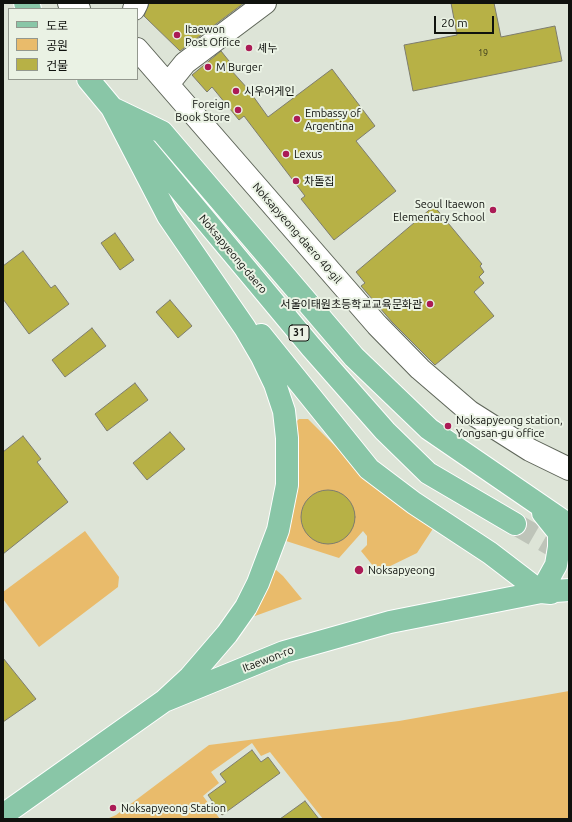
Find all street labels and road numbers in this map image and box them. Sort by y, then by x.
street label: Noksapyeong-daero 40-gil [250,180,344,286]
street label: Noksapyeong-daero [196,212,270,296]
road number: 31 [289,325,309,341]
street label: Itaewon-ro [240,643,296,675]

